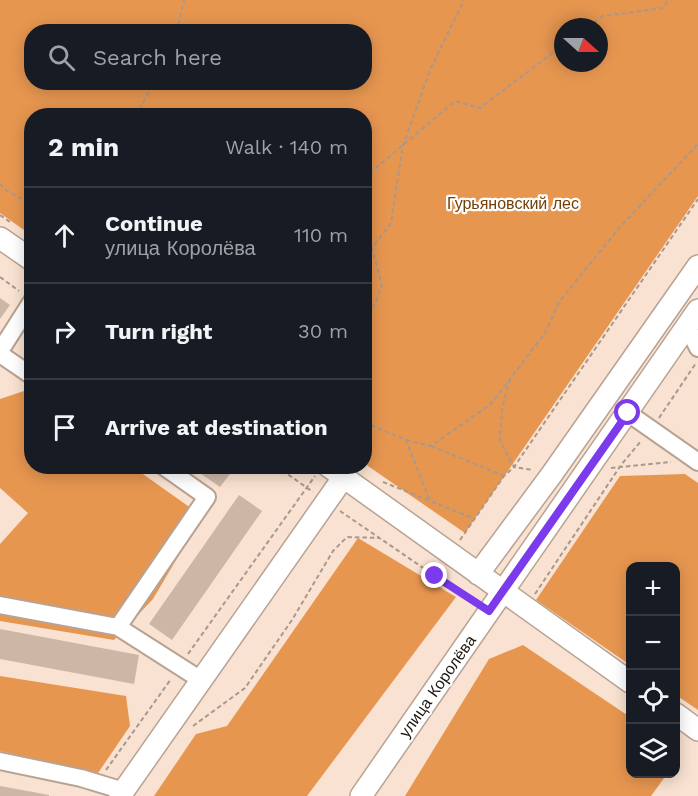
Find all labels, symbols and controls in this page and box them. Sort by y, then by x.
north arrow [554,18,608,72]
search box [24,24,372,90]
icon: search [45,41,78,74]
text: Search here [93,45,222,70]
text: 2 min [48,132,119,162]
text: Walk · 140 m [225,135,348,159]
park label: Гурьяновский лес [447,194,579,213]
text: Continue [105,211,203,236]
icon: ahead [48,219,81,252]
text: 110 m [294,223,348,247]
text: улица Королёва [105,236,256,260]
icon: right [48,315,81,348]
text: Turn right [105,319,212,344]
text: 30 m [298,319,348,343]
route start [614,399,640,425]
icon: arrive [48,411,81,444]
text: Arrive at destination [105,415,328,440]
route end [421,562,447,588]
map controls [626,562,680,778]
button: + [626,562,680,616]
button: − [626,616,680,670]
street label: улица Королёва [395,631,480,741]
button: locate [626,670,680,724]
button: layers [626,724,680,778]

